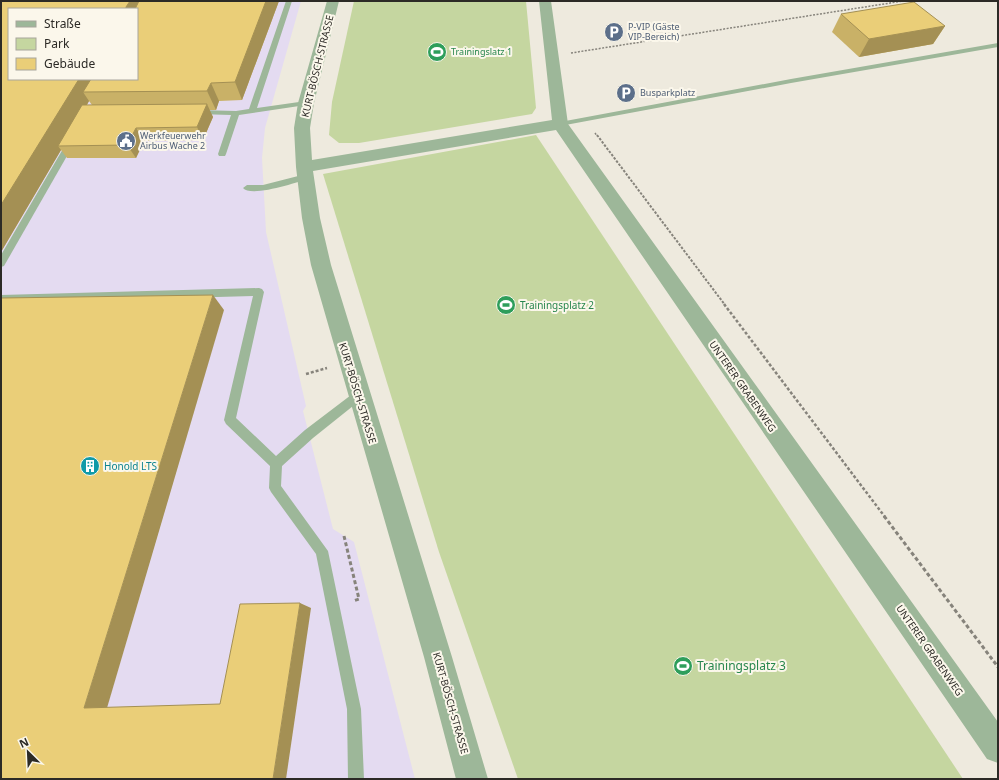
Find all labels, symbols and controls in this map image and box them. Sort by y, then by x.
legend [8,8,138,80]
street label: KURT-BÖSCH-STRASSE [297,13,337,119]
text: Straße [44,15,81,32]
place label: P-VIP (Gäste VIP-Bereich) [628,20,680,43]
parking icon: P-VIP (Gäste VIP-Bereich) [603,21,625,43]
text: Park [44,35,70,52]
sports icon: Trainingslatz 1 [426,41,448,63]
place label: Trainingslatz 1 [451,45,512,58]
text: Gebäude [44,55,95,72]
parking icon: Busparkplatz [615,82,637,104]
place label: Busparkplatz [640,86,695,99]
place label: Werkfeuerwehr Airbus Wache 2 [140,129,206,152]
public building icon: Werkfeuerwehr Airbus Wache 2 [115,130,137,152]
sports icon: Trainingsplatz 2 [495,294,517,316]
place label: Trainingsplatz 2 [520,298,594,312]
street label: UNTERER GRABENWEG [706,338,780,434]
street label: KURT-BÖSCH-STRASSE [336,341,380,445]
building icon: Honold LTS [79,455,101,477]
place label: Honold LTS [104,459,158,473]
street label: UNTERER GRABENWEG [893,602,967,698]
street label: KURT-BÖSCH-STRASSE [430,651,472,755]
sports icon: Trainingsplatz 3 [672,655,694,677]
place label: Trainingsplatz 3 [697,657,786,674]
north arrow [8,732,48,772]
text: N [17,734,31,751]

